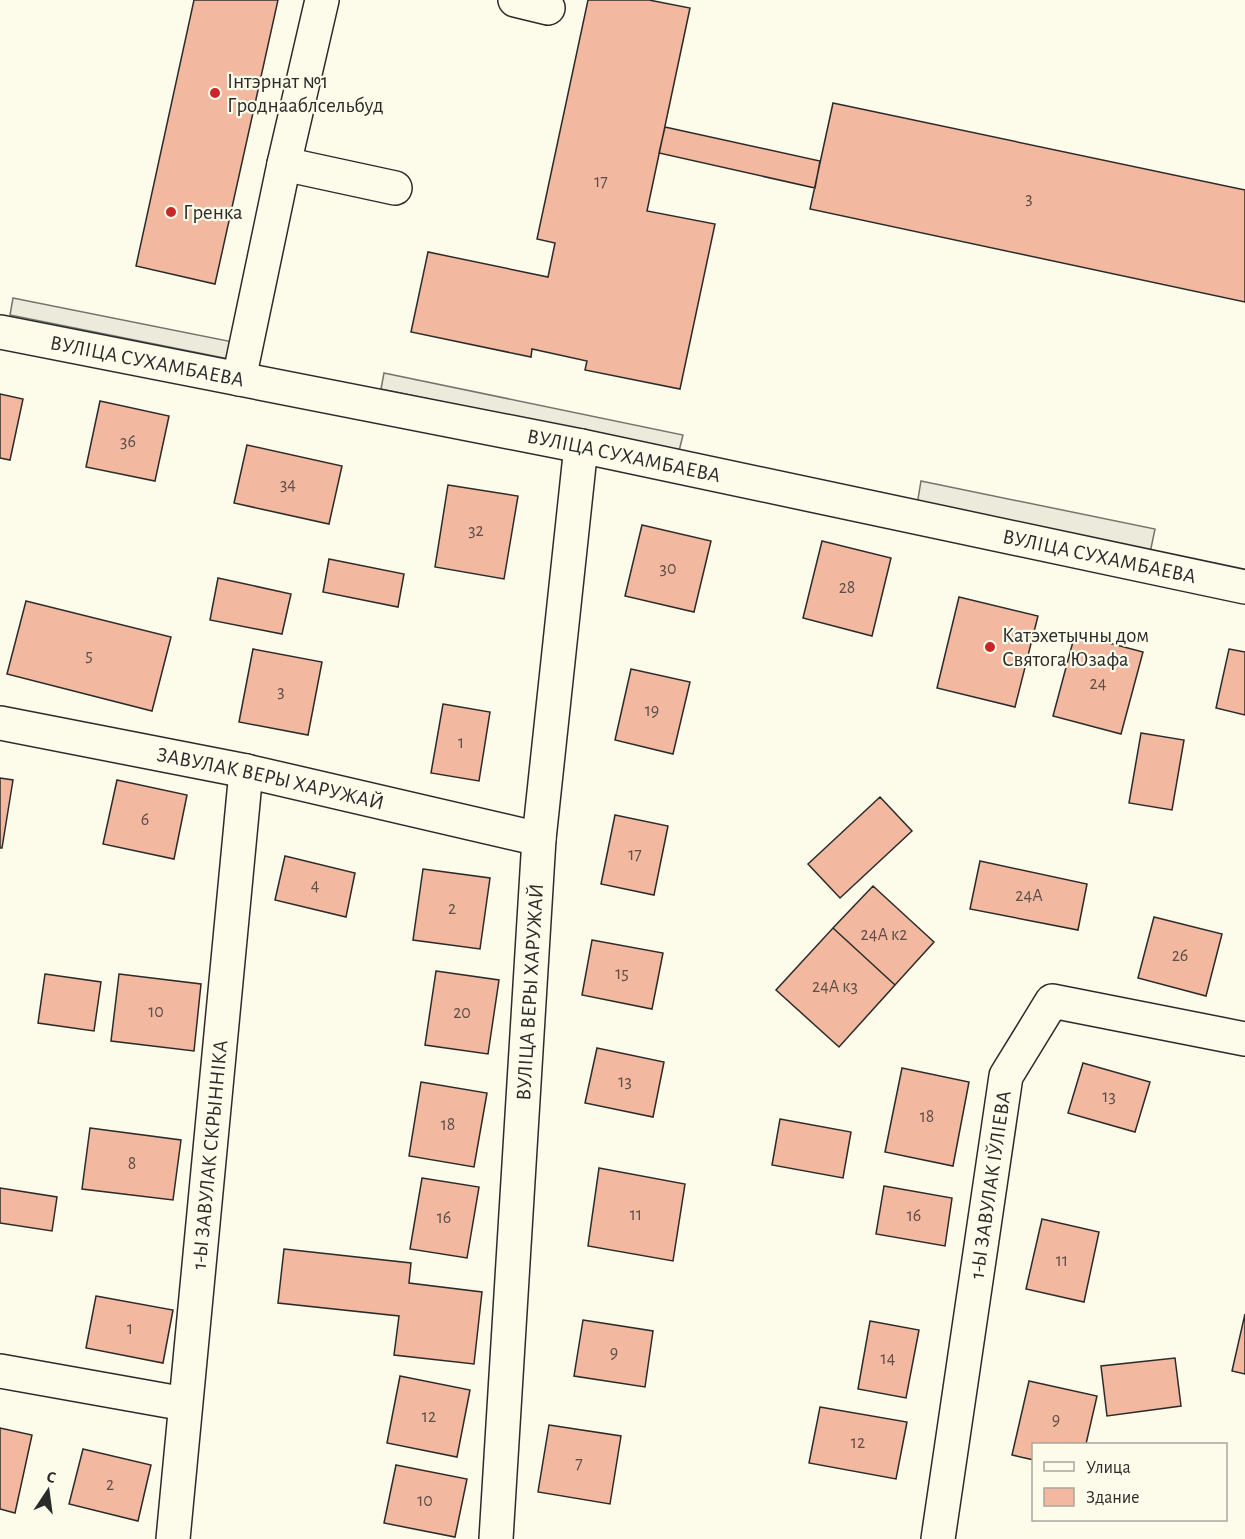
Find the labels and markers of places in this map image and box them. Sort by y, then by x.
place label: Інтэрнат №1 Гроднааблсельбуд [227,71,384,116]
marker: Інтэрнат №1 Гроднааблсельбуд [208,86,222,100]
place label: Гренка [183,202,243,223]
marker: Гренка [164,205,178,219]
place label: Катэхетычны дом Святога Юзафа [1002,625,1149,670]
marker: Катэхетычны дом Святога Юзафа [983,640,997,654]

